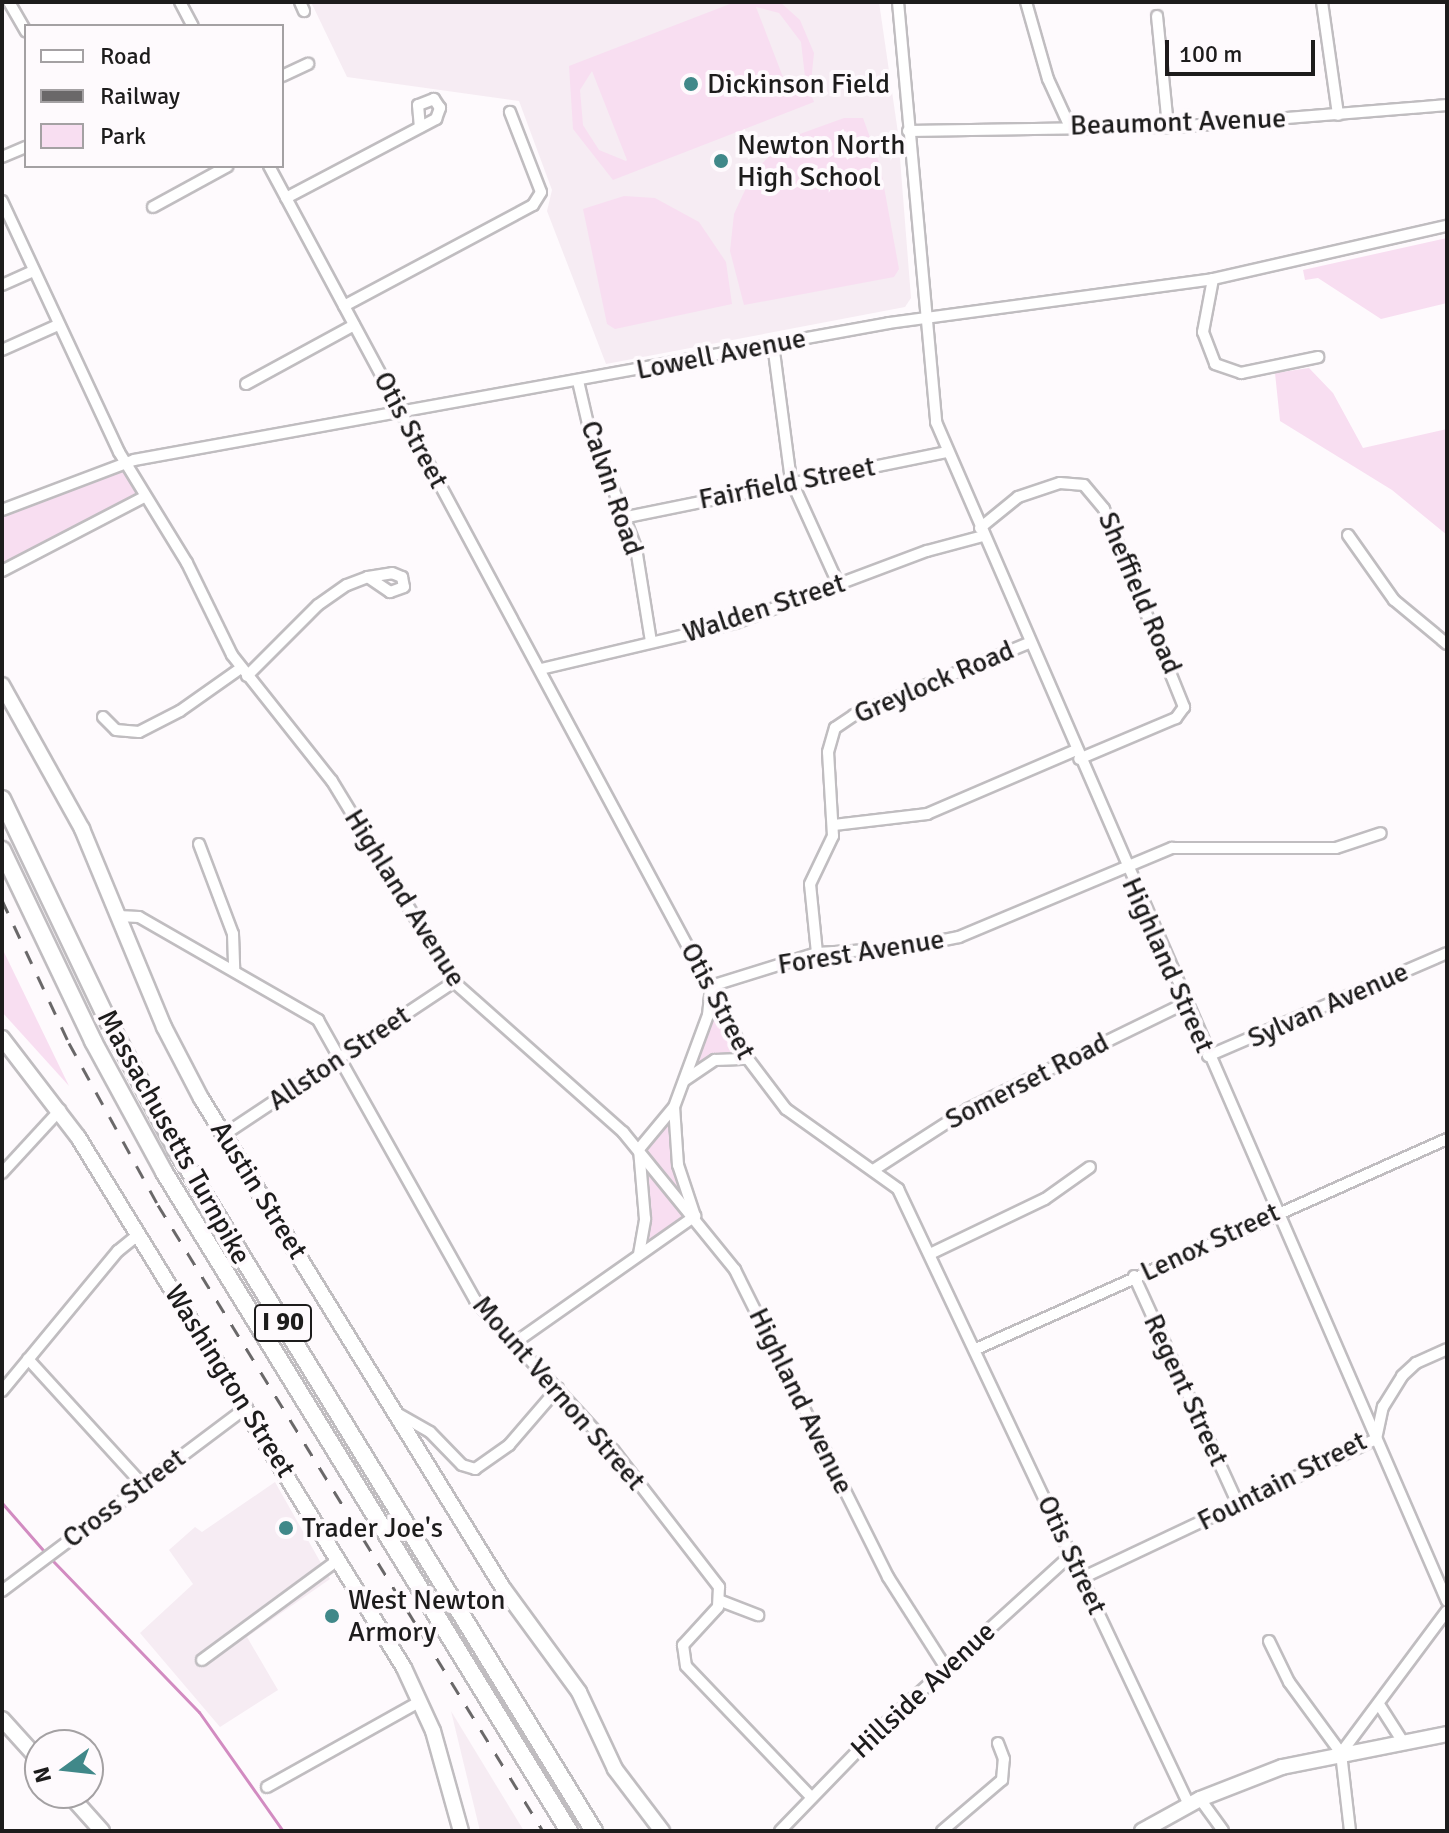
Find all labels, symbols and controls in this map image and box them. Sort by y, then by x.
legend [24,24,284,168]
scale bar [1169,24,1319,74]
text: 100 m [1179,39,1242,69]
text: Road [100,41,151,71]
place label: Dickinson Field [707,67,890,101]
marker: Dickinson Field [682,75,700,93]
text: Railway [100,81,180,111]
street label: Beaumont Avenue [1069,101,1287,143]
text: Park [100,121,146,151]
place label: Newton North High School [737,128,905,194]
marker: Newton North High School [712,152,730,170]
street label: Lowell Avenue [633,321,809,387]
street label: Otis Street [366,366,456,494]
street label: Calvin Road [573,416,651,560]
street label: Fairfield Street [696,449,878,517]
street label: Sheffield Road [1091,507,1189,679]
street label: Walden Street [679,566,849,650]
street label: Greylock Road [849,633,1019,731]
street label: Highland Avenue [337,803,473,993]
street label: Highland Street [1114,872,1222,1058]
street label: Forest Avenue [775,922,947,982]
street label: Otis Street [673,937,763,1065]
street label: Sylvan Avenue [1243,955,1413,1055]
street label: Allston Street [262,998,416,1118]
street label: Massachusetts Turnpike [90,1004,258,1270]
street label: Somerset Road [940,1025,1114,1137]
street label: Austin Street [203,1115,315,1265]
street label: Lenox Street [1135,1195,1285,1289]
street label: Washington Street [157,1279,303,1483]
street label: Mount Vernon Street [465,1289,653,1497]
road number: I 90 [253,1301,313,1345]
street label: Highland Avenue [741,1302,861,1500]
street label: Regent Street [1136,1309,1236,1471]
street label: Fountain Street [1192,1424,1372,1538]
street label: Cross Street [56,1441,192,1555]
street label: Otis Street [1030,1490,1114,1620]
place label: Trader Joe's [302,1511,443,1545]
marker: Trader Joe's [277,1519,295,1537]
place label: West Newton Armory [348,1583,506,1649]
marker: West Newton Armory [323,1607,341,1625]
street label: Hillside Avenue [844,1615,1002,1765]
north arrow [24,1729,104,1809]
text: N [27,1764,57,1786]

